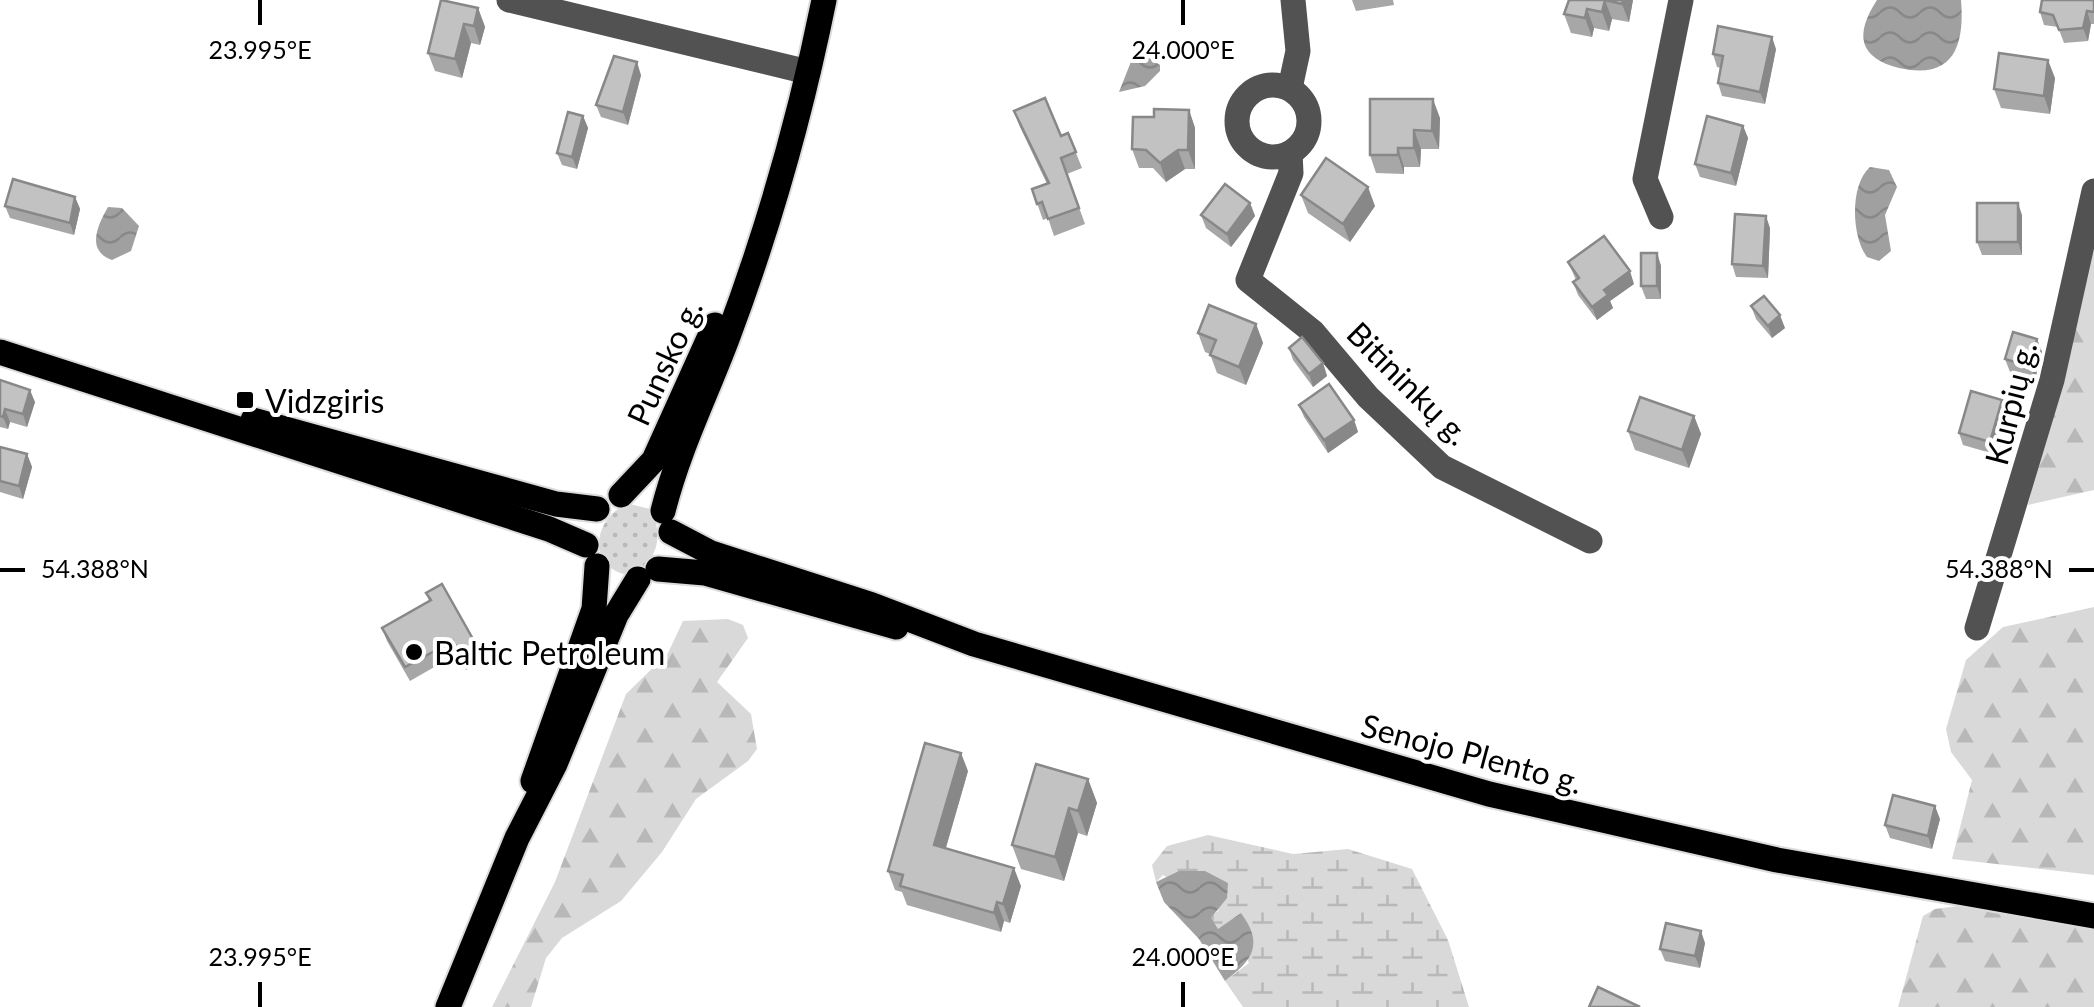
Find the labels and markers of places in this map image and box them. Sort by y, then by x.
place label: Vidzgiris [265,381,384,420]
marker: Vidzgiris [234,389,256,411]
place label: Baltic Petroleum [434,633,665,672]
marker: Baltic Petroleum [403,641,425,663]

